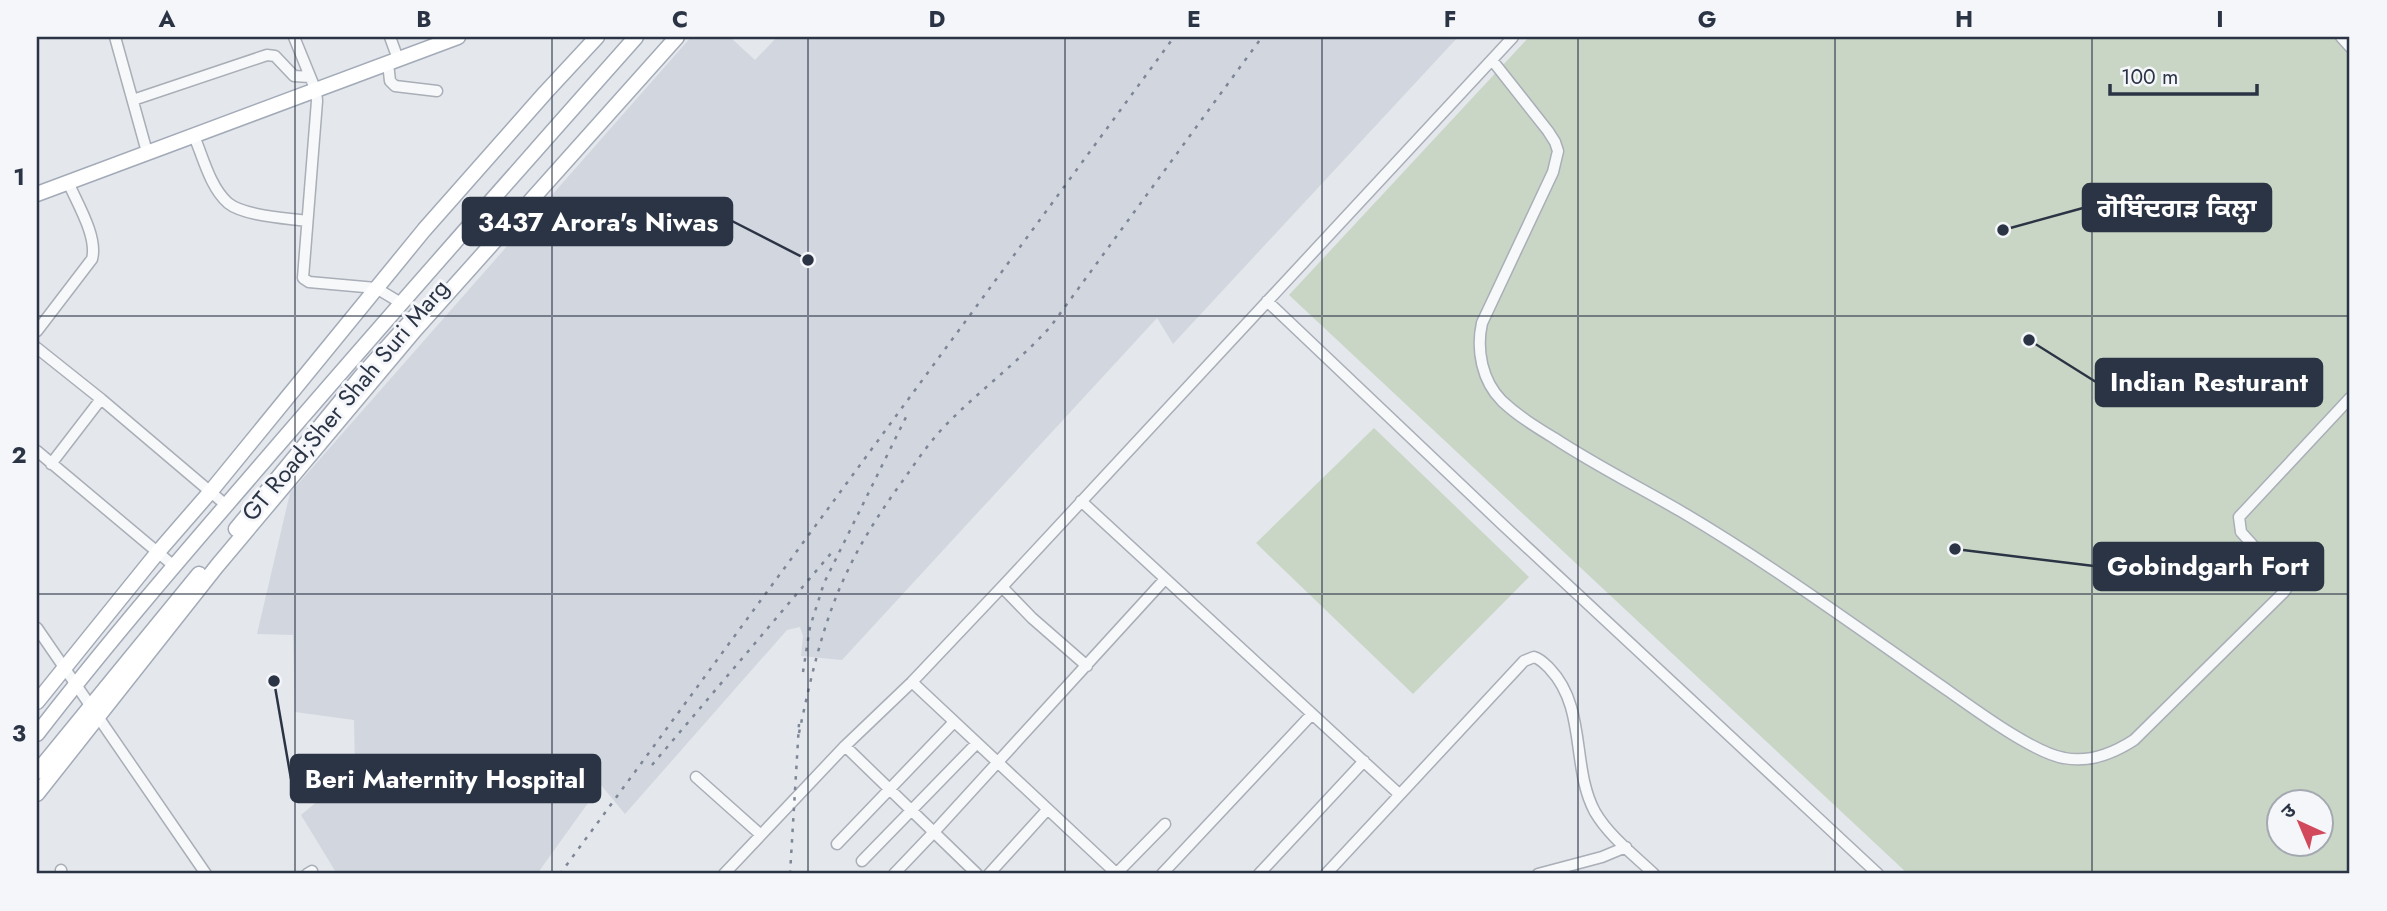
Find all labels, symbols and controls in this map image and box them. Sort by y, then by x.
text: A [158,2,176,36]
text: B [416,2,432,36]
text: C [672,2,688,36]
text: D [929,2,946,36]
text: E [1187,2,1201,36]
text: F [1444,2,1456,36]
text: G [1698,2,1716,36]
text: H [1955,2,1973,36]
text: I [2216,2,2224,36]
scale bar [2110,52,2258,96]
text: 100 m [2121,62,2178,92]
text: 1 [13,160,25,194]
callout: ਗੋਬਿੰਦਗੜ ਕਿਲ੍ਹਾ [2083,184,2271,231]
text: ਗੋਬਿੰਦਗੜ ਕਿਲ੍ਹਾ [2096,189,2257,227]
callout: 3437 Arora's Niwas [463,198,732,245]
text: 3437 Arora's Niwas [478,203,718,241]
street label: GT Road;Sher Shah Suri Marg [233,271,457,529]
callout: Indian Resturant [2096,359,2322,406]
text: Indian Resturant [2110,363,2309,401]
text: 2 [11,438,27,472]
callout: Gobindgarh Fort [2094,543,2323,590]
text: Gobindgarh Fort [2107,547,2310,585]
text: 3 [12,716,26,750]
callout: Beri Maternity Hospital [291,755,600,802]
text: Beri Maternity Hospital [305,760,585,798]
north arrow [2264,788,2334,858]
text: उ [2275,797,2303,825]

